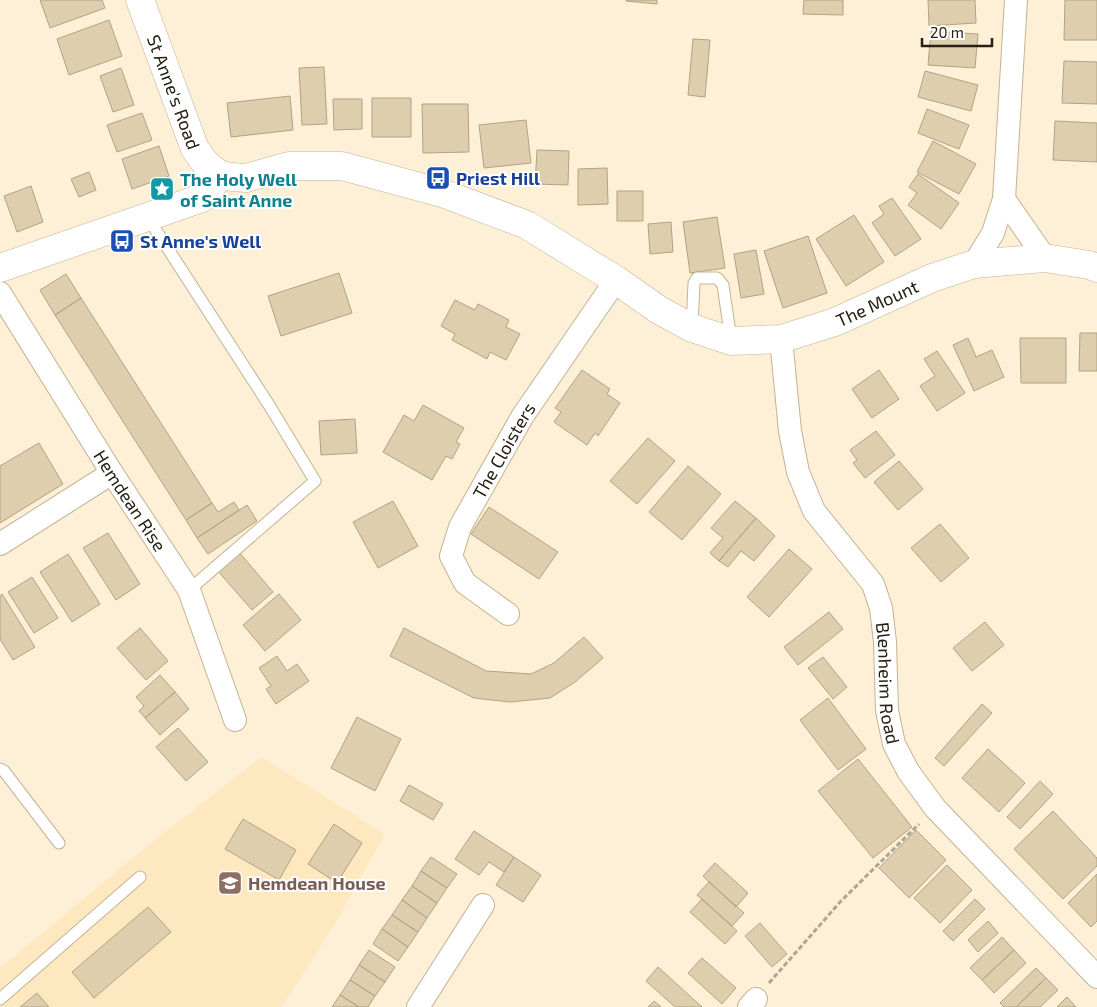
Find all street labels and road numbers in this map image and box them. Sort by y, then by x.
street label: St Anne's Road [143,32,205,152]
street label: The Mount [832,275,922,331]
street label: The Cloisters [467,398,540,502]
street label: Hemdean Rise [89,446,171,555]
street label: Blenheim Road [872,621,905,746]

